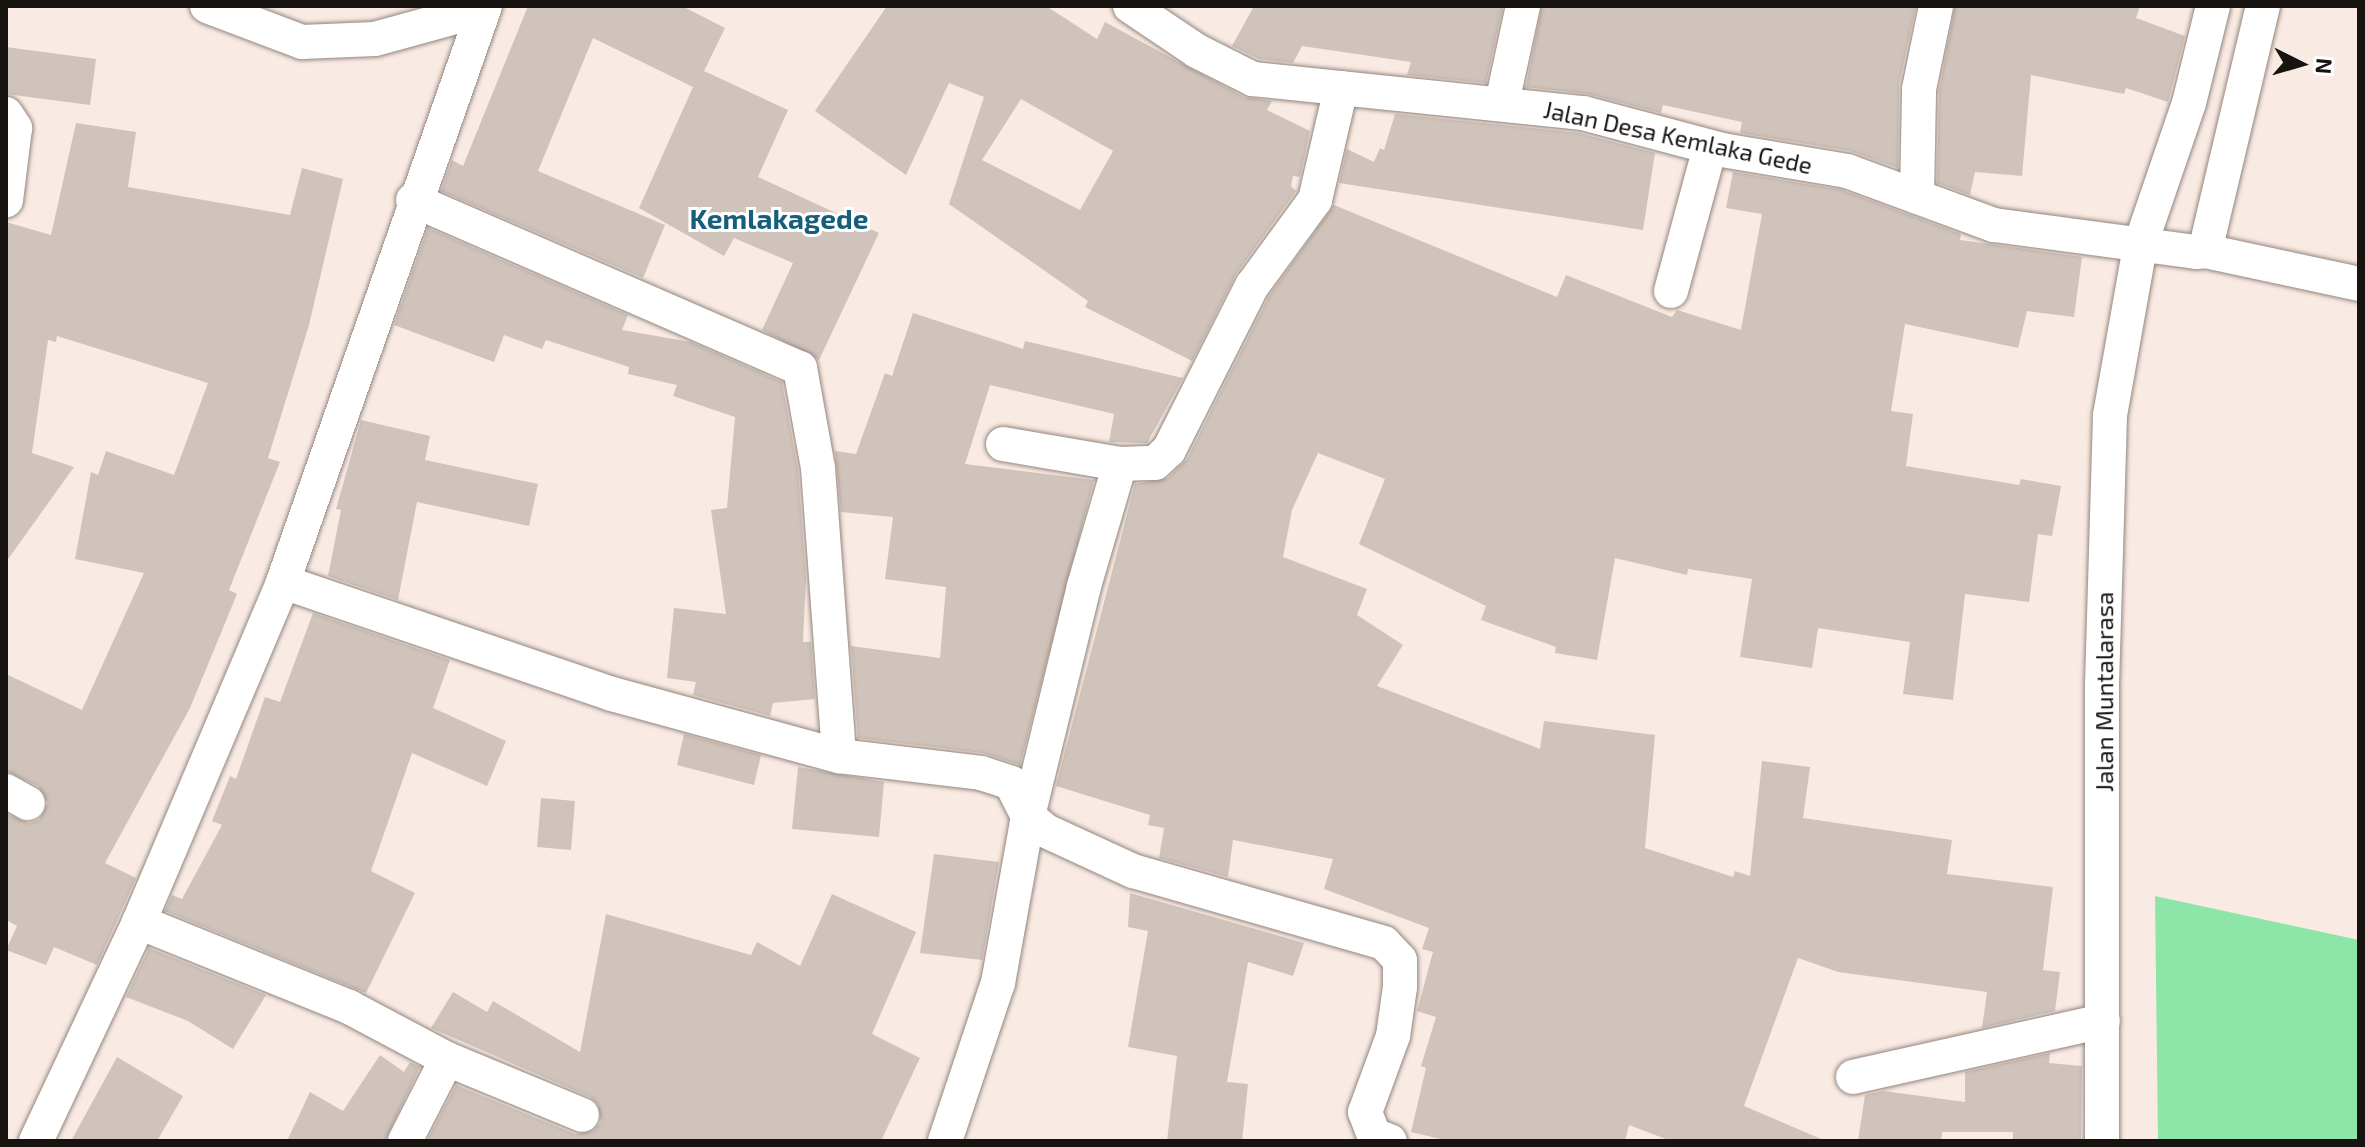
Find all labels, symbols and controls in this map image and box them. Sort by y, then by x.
north arrow [2261,24,2341,104]
text: N [2311,57,2339,75]
street label: Jalan Desa Kemlaka Gede [1541,94,1815,180]
district label: Kemlakagede [690,201,868,235]
street label: Jalan Muntalarasa [2090,592,2118,792]

